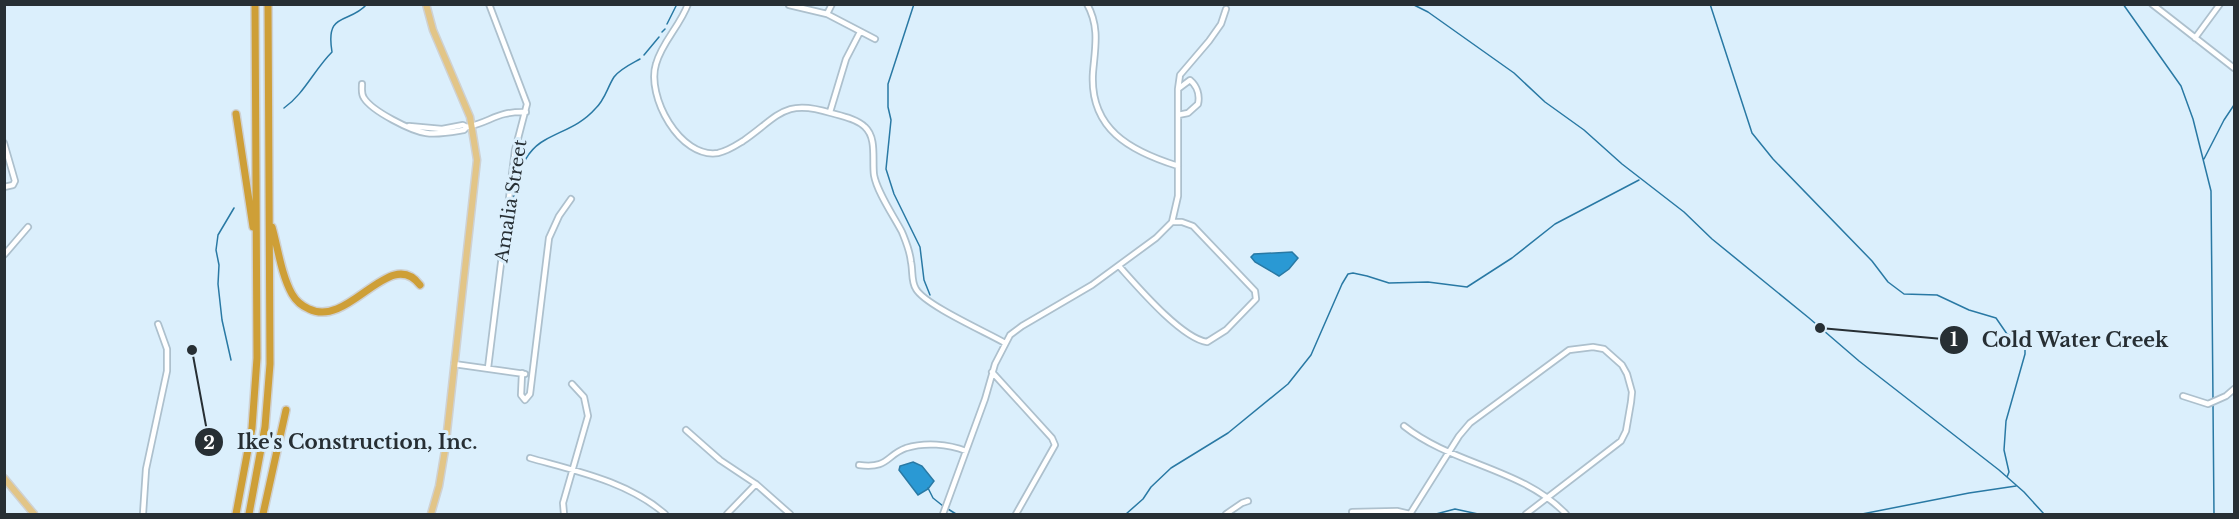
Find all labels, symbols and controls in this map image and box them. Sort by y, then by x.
street label: Amalia Street [490,138,532,265]
callout: Cold Water Creek [1939,321,2181,359]
text: Cold Water Creek [1982,328,2169,352]
text: 1 [1950,329,1958,351]
callout: Ike's Construction, Inc. [194,423,489,461]
text: Ike's Construction, Inc. [237,430,477,454]
text: 2 [203,432,215,454]

